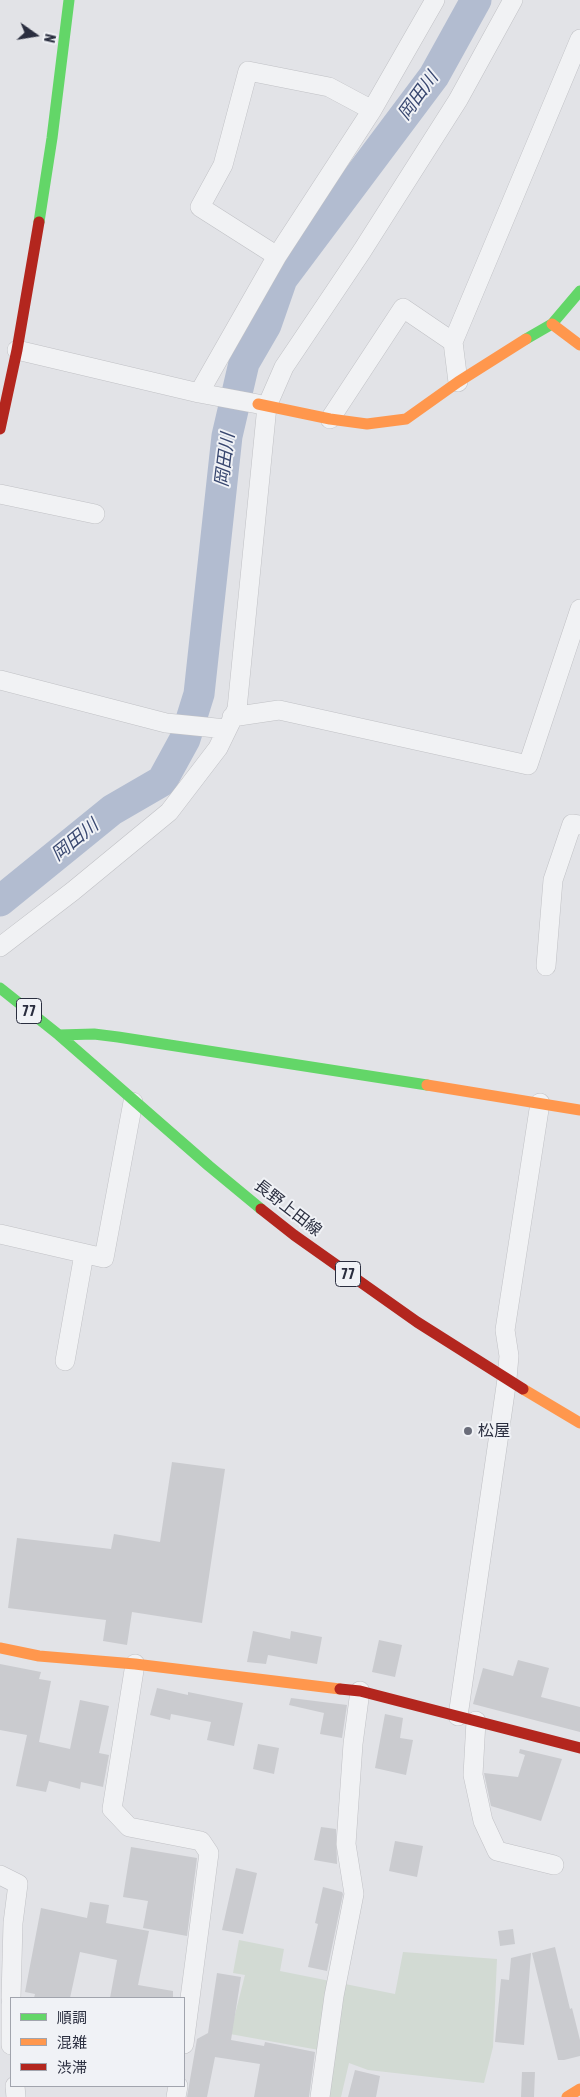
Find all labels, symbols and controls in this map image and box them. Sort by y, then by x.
north arrow [10,10,60,60]
text: N [41,33,58,44]
water label: 岡田川 [393,68,443,124]
water label: 岡田川 [211,432,239,488]
water label: 岡田川 [47,815,103,865]
road number: 77 [16,998,42,1024]
street label: 長野上田線 [251,1176,325,1240]
road number: 77 [336,1262,360,1286]
place label: 松屋 [478,1421,510,1441]
marker: 松屋 [462,1425,474,1437]
legend [10,1997,185,2087]
text: 順調 [57,2009,87,2026]
text: 混雑 [57,2034,87,2051]
text: 渋滞 [57,2059,87,2076]

